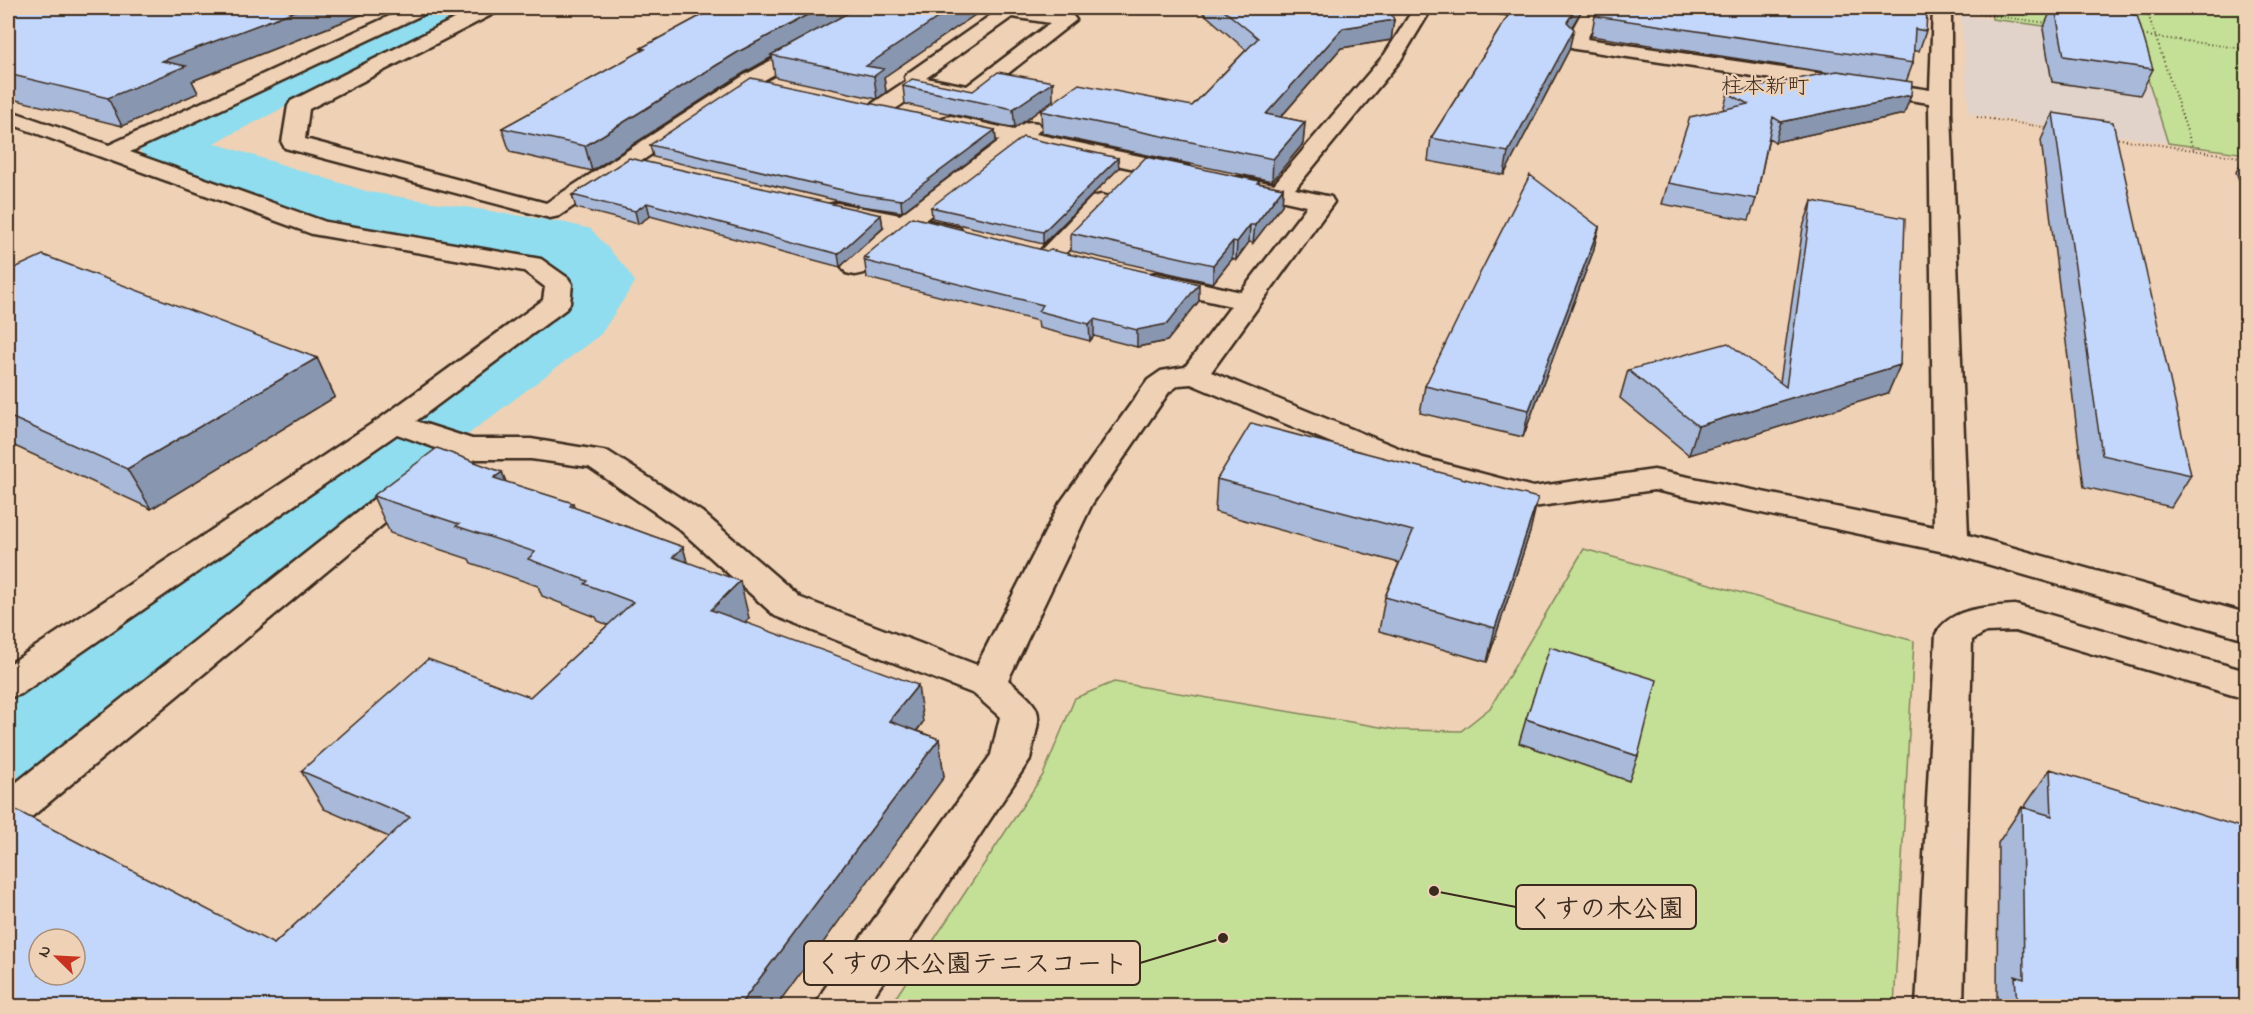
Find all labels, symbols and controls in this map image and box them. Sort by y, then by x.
district label: 柱本新町 [1721,72,1809,104]
callout: くすの木公園 [1516,885,1696,929]
text: くすの木公園 [1528,892,1684,930]
north arrow [27,927,87,987]
callout: くすの木公園テニスコート [804,941,1140,985]
text: N [32,942,58,962]
text: くすの木公園テニスコート [816,947,1128,985]

